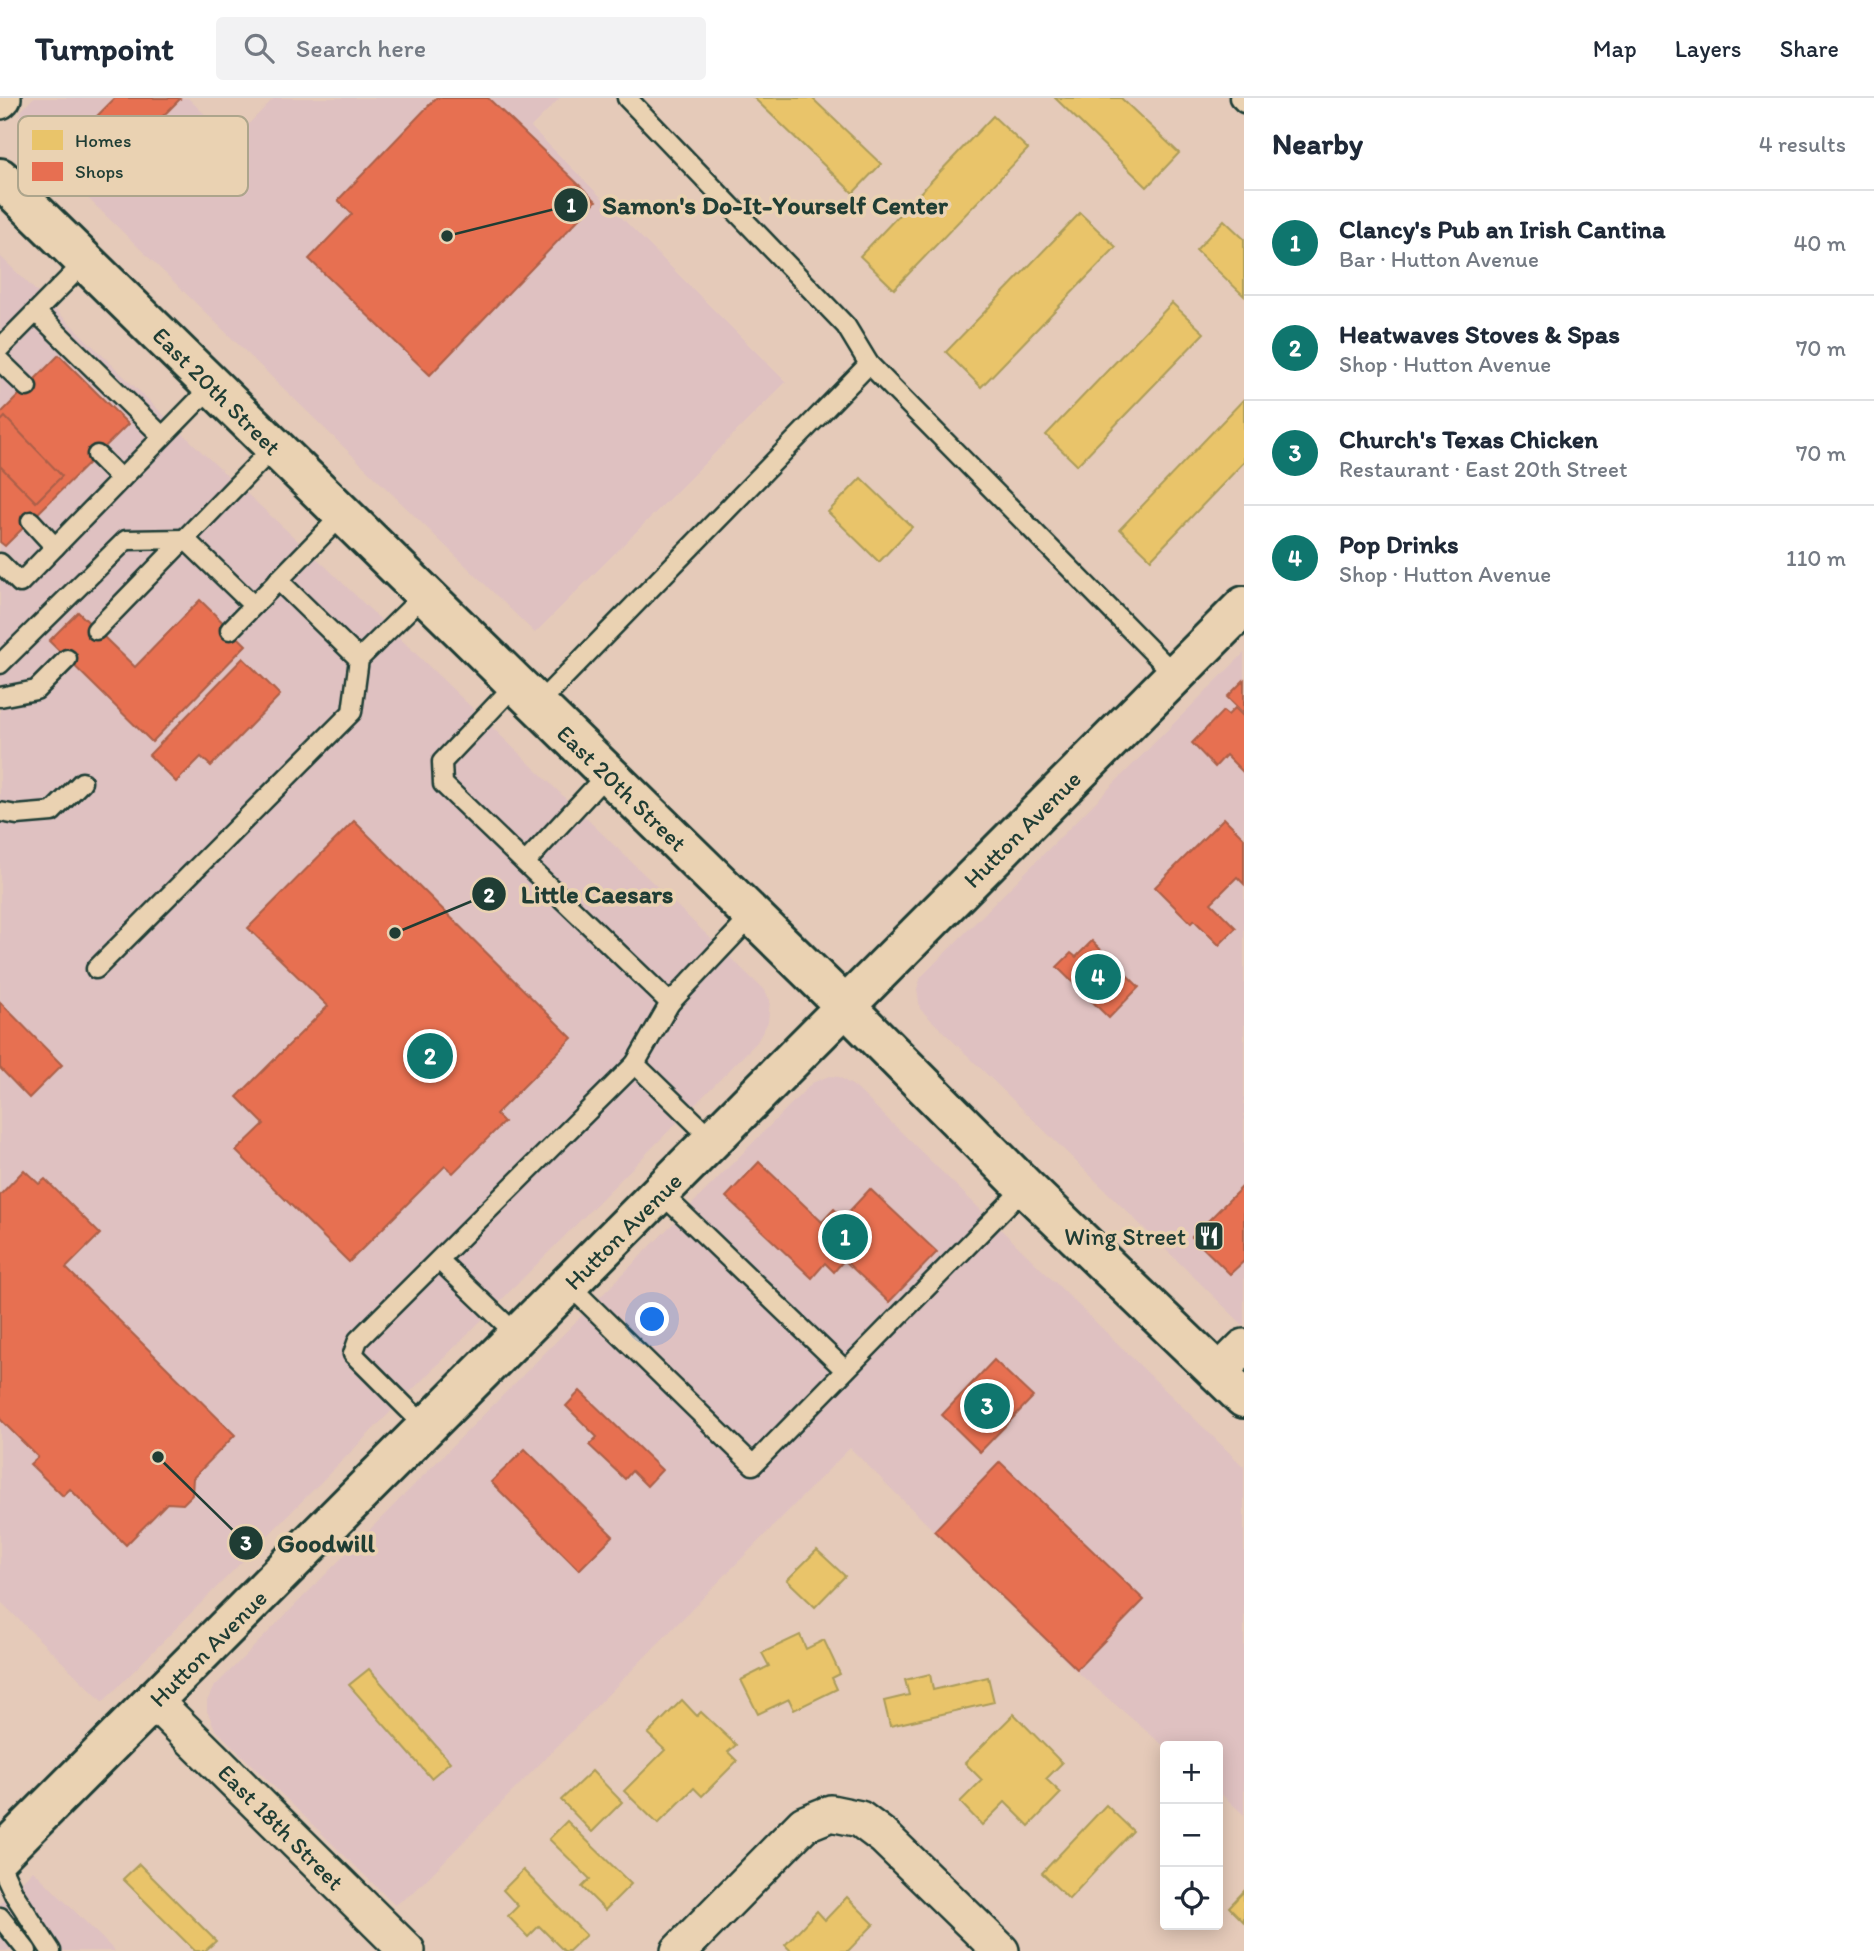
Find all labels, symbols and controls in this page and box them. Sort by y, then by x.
search box [216,17,706,80]
text: Turnpoint [35,29,174,68]
icon: search [240,29,278,67]
text: Search here [296,32,426,64]
text: Map [1593,34,1637,63]
text: Layers [1675,34,1742,63]
text: Share [1780,34,1839,63]
legend [18,116,248,196]
text: Nearby [1272,125,1363,162]
text: Homes [75,129,131,152]
text: 4 results [1759,130,1846,158]
text: Shops [75,160,124,183]
callout: Samon's Do-It-Yourself Center [553,181,962,228]
text: Samon's Do-It-Yourself Center [602,189,949,221]
text: 1 [566,192,576,217]
text: Clancy's Pub an Irish Cantina [1339,213,1666,245]
text: 1 [1290,229,1300,257]
text: 40 m [1793,229,1846,257]
text: Bar · Hutton Avenue [1339,245,1539,273]
text: Heatwaves Stoves & Spas [1339,318,1620,350]
street label: East 20th Street [147,321,287,461]
text: 2 [1289,334,1301,362]
text: 70 m [1796,334,1846,362]
text: Shop · Hutton Avenue [1339,350,1551,378]
text: Church's Texas Chicken [1339,423,1598,455]
text: 3 [1289,439,1301,467]
text: 70 m [1796,439,1846,467]
text: Restaurant · East 20th Street [1339,455,1628,483]
text: Pop Drinks [1339,528,1459,560]
text: 4 [1288,544,1302,572]
text: 110 m [1786,544,1846,572]
text: Shop · Hutton Avenue [1339,560,1551,588]
street label: East 20th Street [551,719,693,857]
street label: Hutton Avenue [957,764,1087,894]
callout: Little Caesars [472,871,688,918]
text: Little Caesars [521,878,673,910]
text: 2 [483,882,495,907]
pin: 4 [1075,951,1121,1003]
pin: 2 [407,1030,453,1082]
street label: Hutton Avenue [558,1166,688,1296]
pin: 1 [822,1211,868,1263]
restaurant icon: Wing Street [1192,1219,1226,1253]
place label: Wing Street [1064,1222,1186,1251]
your location [635,1302,669,1336]
pin: 3 [964,1380,1010,1432]
callout: Goodwill [228,1519,389,1566]
text: Goodwill [277,1527,376,1559]
text: 3 [240,1530,252,1555]
street label: Hutton Avenue [143,1583,273,1713]
map controls [1160,1741,1223,1930]
button: + [1160,1741,1223,1804]
street label: East 18th Street [212,1758,350,1896]
button: − [1160,1804,1223,1867]
button: locate [1160,1867,1223,1930]

